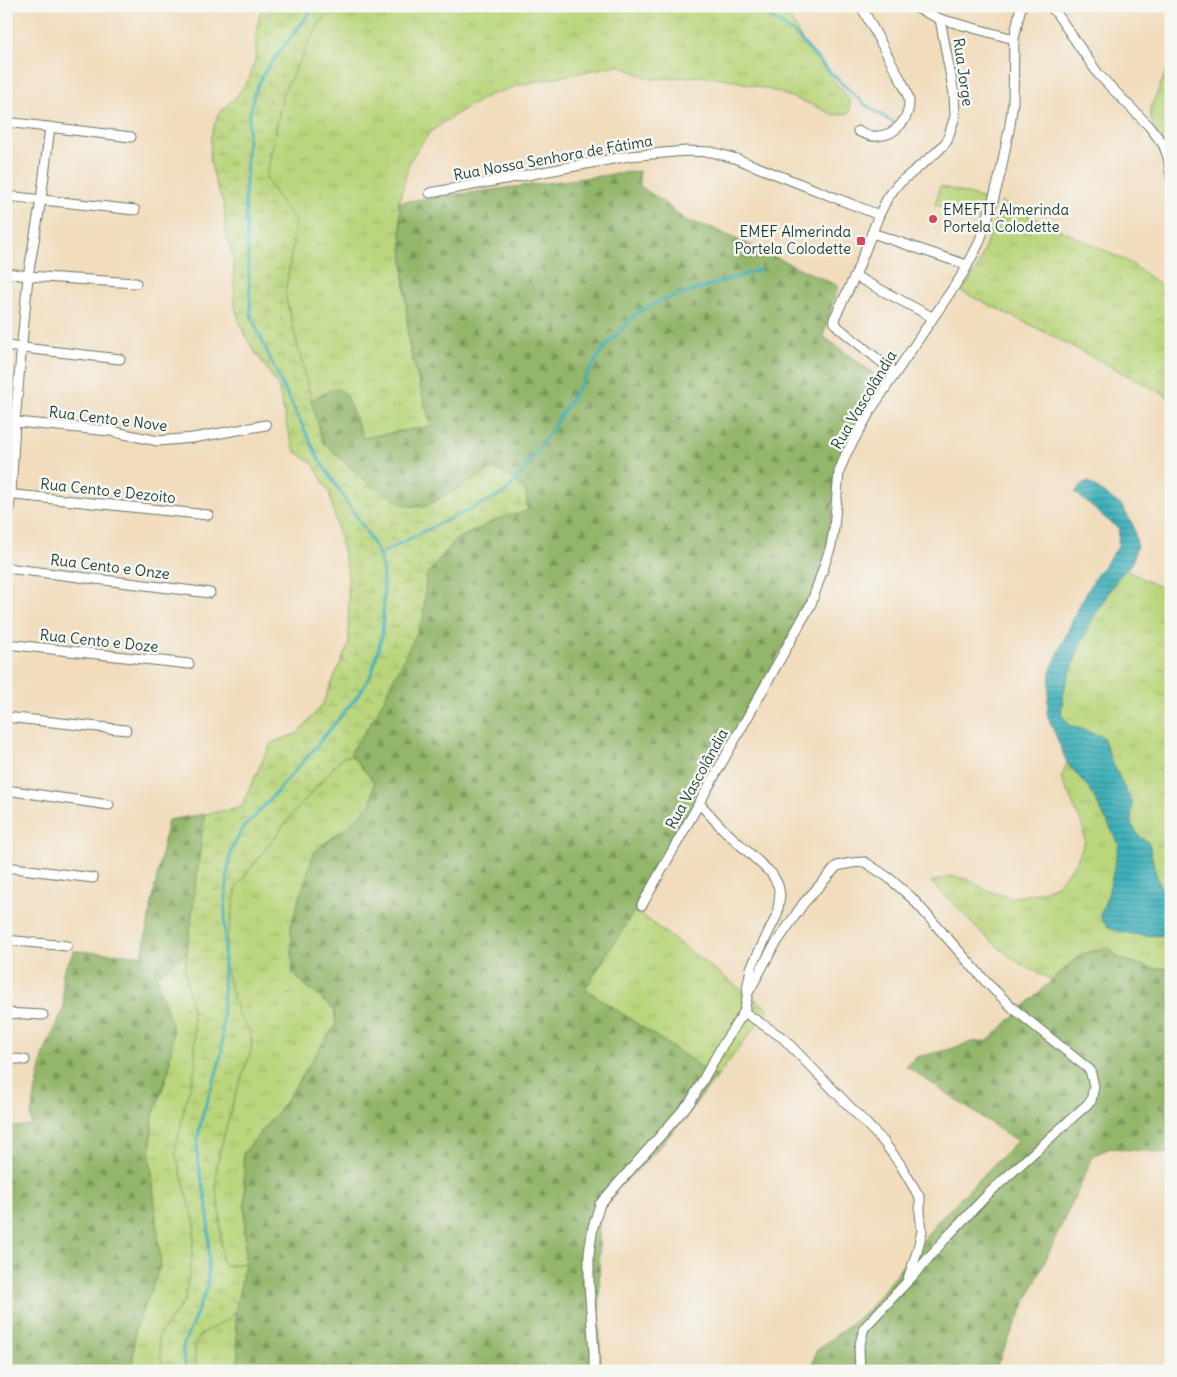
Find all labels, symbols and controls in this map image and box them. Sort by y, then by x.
street label: Rua Jorge [949,37,978,107]
street label: Rua Nossa Senhora de Fátima [452,131,654,184]
place label: EMEFTI Almerinda Portela Colodette [943,200,1069,236]
marker: EMEFTI Almerinda Portela Colodette [927,213,939,225]
place label: EMEF Almerinda Portela Colodette [734,222,851,258]
marker: EMEF Almerinda Portela Colodette [855,235,867,247]
street label: Rua Vascolândia [827,347,901,453]
street label: Rua Cento e Nove [48,402,168,435]
street label: Rua Cento e Dezoito [39,474,177,507]
street label: Rua Cento e Onze [49,550,171,583]
street label: Rua Cento e Doze [39,625,159,656]
street label: Rua Vascolândia [661,725,732,832]

